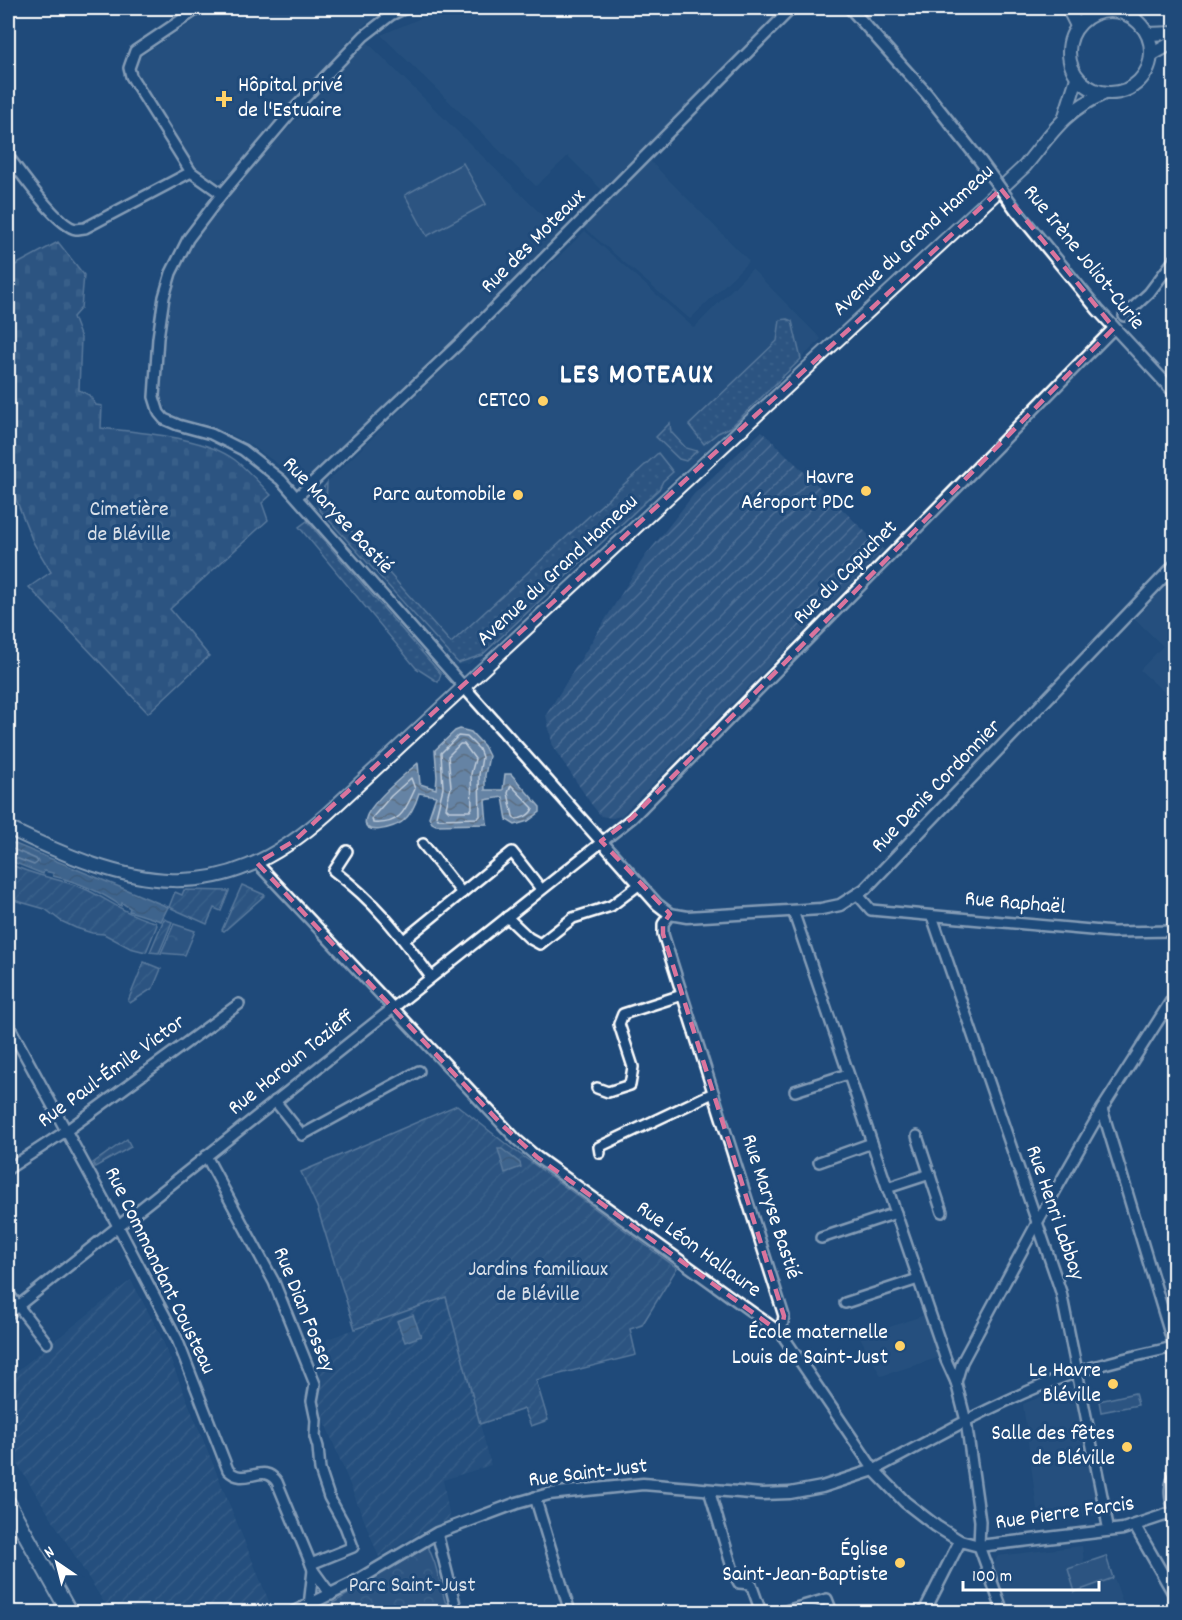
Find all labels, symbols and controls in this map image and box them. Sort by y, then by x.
place label: Hôpital privé de l'Estuaire [238,71,343,127]
marker: Hôpital privé de l'Estuaire [215,90,233,108]
street label: Avenue du Grand Hameau [826,158,1002,324]
street label: Rue Irène Joliot-Curie [1015,179,1151,337]
street label: Rue des Moteaux [474,182,594,302]
district label: LES MOTEAUX [560,357,714,397]
place label: CETCO [478,386,531,417]
marker: CETCO [536,394,550,408]
street label: Rue Maryse Bastié [274,450,400,582]
place label: Havre Aéroport PDC [741,463,854,519]
place label: Parc automobile [373,480,506,511]
marker: Havre Aéroport PDC [859,484,873,498]
street label: Avenue du Grand Hameau [470,488,646,654]
marker: Parc automobile [511,488,525,502]
park label: Cimetière de Bléville [87,495,171,551]
street label: Rue du Capuchet [787,514,905,632]
street label: Rue Denis Cordonnier [865,712,1010,861]
street label: Rue Raphaël [963,884,1067,924]
street label: Rue Haroun Tazieff [222,1002,362,1124]
street label: Rue Paul-Émile Victor [32,1007,193,1136]
street label: Rue Maryse Bastié [732,1130,808,1284]
street label: Rue Henri Labbay [1016,1141,1092,1286]
street label: Rue Commandant Cousteau [95,1162,223,1380]
street label: Rue Léon Hallaure [629,1194,767,1306]
street label: Rue Dian Fossey [264,1243,343,1378]
park label: Jardins familiaux de Bléville [468,1255,608,1311]
place label: École maternelle Louis de Saint-Just [732,1318,888,1374]
marker: École maternelle Louis de Saint-Just [893,1339,907,1353]
place label: Le Havre Bléville [1029,1356,1101,1412]
marker: Le Havre Bléville [1106,1377,1120,1391]
place label: Salle des fêtes de Bléville [991,1419,1115,1475]
marker: Salle des fêtes de Bléville [1120,1440,1134,1454]
street label: Rue Saint-Just [527,1451,649,1497]
street label: Rue Pierre Farcis [993,1489,1137,1539]
north arrow [27,1533,87,1593]
place label: Église Saint-Jean-Baptiste [722,1535,888,1591]
text: N [40,1541,60,1564]
scale bar [963,1554,1100,1592]
marker: Église Saint-Jean-Baptiste [893,1556,907,1570]
text: 100 m [972,1565,1012,1590]
park label: Parc Saint-Just [348,1571,476,1602]

